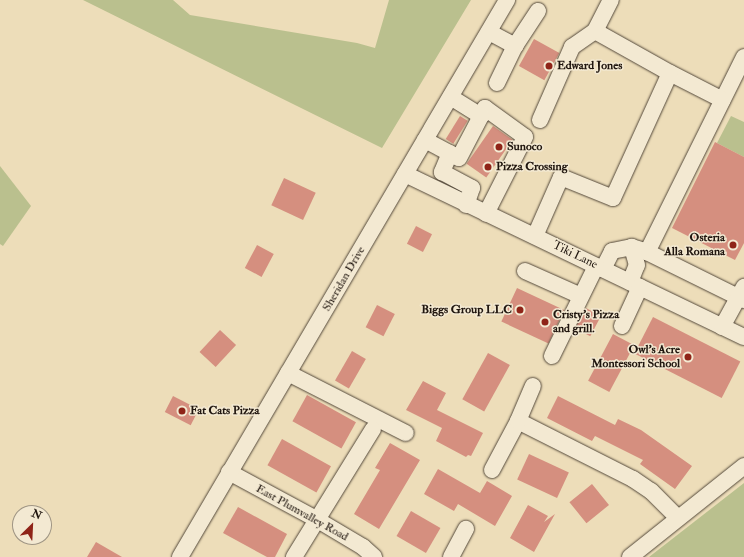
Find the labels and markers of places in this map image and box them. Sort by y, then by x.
place label: Edward Jones [557,59,622,73]
marker: Edward Jones [544,61,554,71]
place label: Sunoco [507,140,542,154]
marker: Sunoco [494,142,504,152]
place label: Pizza Crossing [496,160,568,174]
marker: Pizza Crossing [483,162,493,172]
place label: Osteria Alla Romana [664,231,725,259]
marker: Osteria Alla Romana [728,240,738,250]
place label: Biggs Group LLC [421,303,512,317]
marker: Biggs Group LLC [515,305,525,315]
place label: Cristy's Pizza and grill. [553,308,619,336]
marker: Cristy's Pizza and grill. [540,317,550,327]
place label: Owl's Acre Montessori School [591,343,680,371]
marker: Owl's Acre Montessori School [683,352,693,362]
place label: Fat Cats Pizza [190,404,259,418]
marker: Fat Cats Pizza [177,406,187,416]

